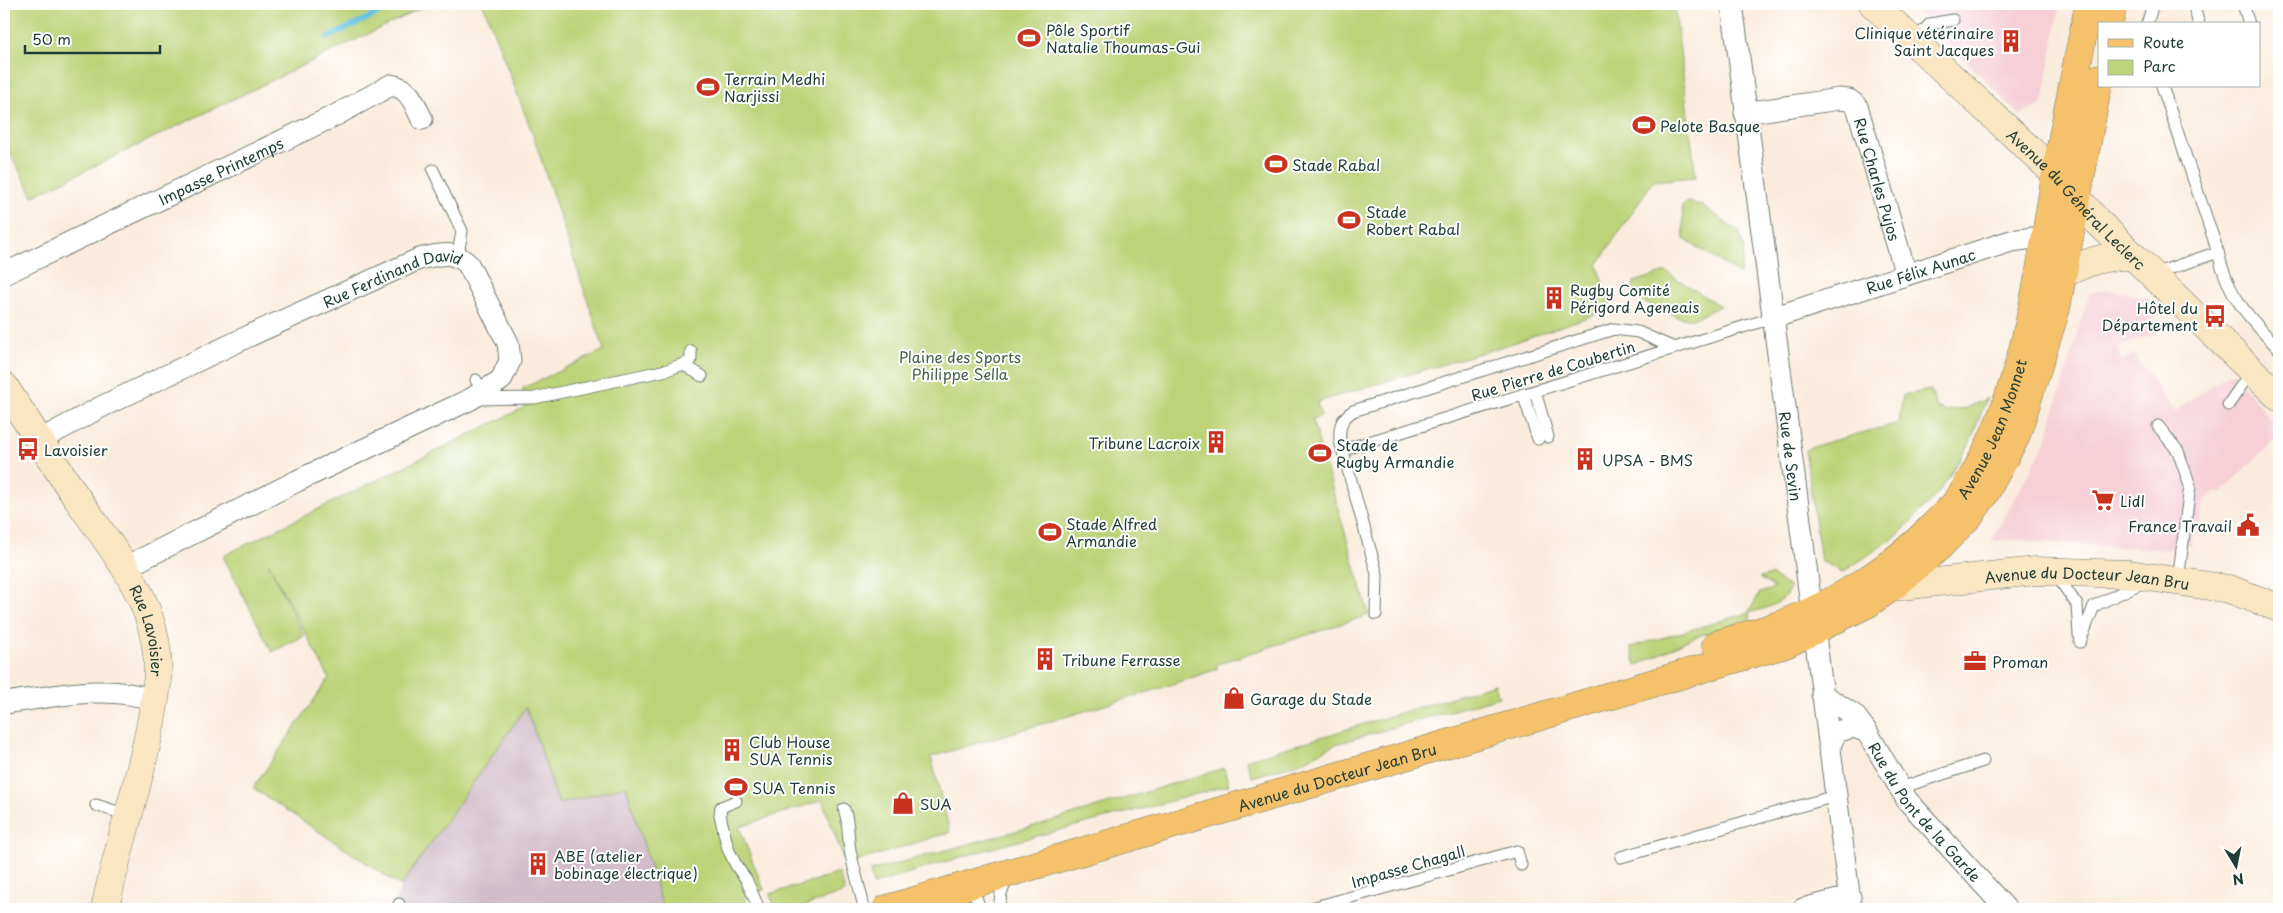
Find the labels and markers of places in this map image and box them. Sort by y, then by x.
place label: Pôle Sportif Natalie Thoumas-Gui [1046,18,1200,58]
place label: Clinique vétérinaire Saint Jacques [1854,21,1994,61]
sports icon: Pôle Sportif Natalie Thoumas-Gui [1016,25,1042,51]
building icon: Clinique vétérinaire Saint Jacques [1998,28,2024,54]
place label: Terrain Medhi Narjissi [724,67,825,107]
sports icon: Terrain Medhi Narjissi [695,74,721,100]
sports icon: Pelote Basque [1631,112,1657,138]
place label: Pelote Basque [1660,114,1760,137]
sports icon: Stade Rabal [1263,151,1289,177]
place label: Stade Rabal [1292,153,1380,176]
place label: Stade Robert Rabal [1366,200,1460,240]
sports icon: Stade Robert Rabal [1336,207,1362,233]
place label: Rugby Comité Périgord Ageneais [1570,278,1699,318]
building icon: Rugby Comité Périgord Ageneais [1541,285,1567,311]
place label: Hôtel du Département [2102,296,2198,336]
bus stop icon: Hôtel du Département [2202,303,2228,329]
building icon: Tribune Lacroix [1203,429,1229,455]
place label: Tribune Lacroix [1088,431,1200,454]
place label: Stade de Rugby Armandie [1336,433,1454,473]
bus stop icon: Lavoisier [15,436,41,462]
place label: Lavoisier [44,438,108,461]
sports icon: Stade de Rugby Armandie [1307,440,1333,466]
building icon: UPSA - BMS [1572,446,1598,472]
place label: UPSA - BMS [1602,448,1693,471]
supermarket icon: Lidl [2090,487,2116,513]
place label: Lidl [2120,489,2145,512]
place label: Stade Alfred Armandie [1066,512,1157,552]
public building icon: France Travail [2235,512,2261,538]
place label: France Travail [2128,514,2232,537]
sports icon: Stade Alfred Armandie [1037,519,1063,545]
building icon: Tribune Ferrasse [1032,646,1058,672]
place label: Tribune Ferrasse [1062,648,1180,671]
office icon: Proman [1962,648,1988,674]
place label: Proman [1992,650,2048,673]
shop icon: Garage du Stade [1221,685,1247,711]
place label: Garage du Stade [1250,687,1372,710]
place label: Club House SUA Tennis [749,730,833,770]
building icon: Club House SUA Tennis [719,737,745,763]
sports icon: SUA Tennis [723,774,749,800]
place label: SUA Tennis [752,776,836,799]
shop icon: SUA [890,790,916,816]
place label: SUA [920,792,952,815]
place label: ABE (atelier bobinage électrique) [554,844,698,884]
building icon: ABE (atelier bobinage électrique) [525,851,551,877]

